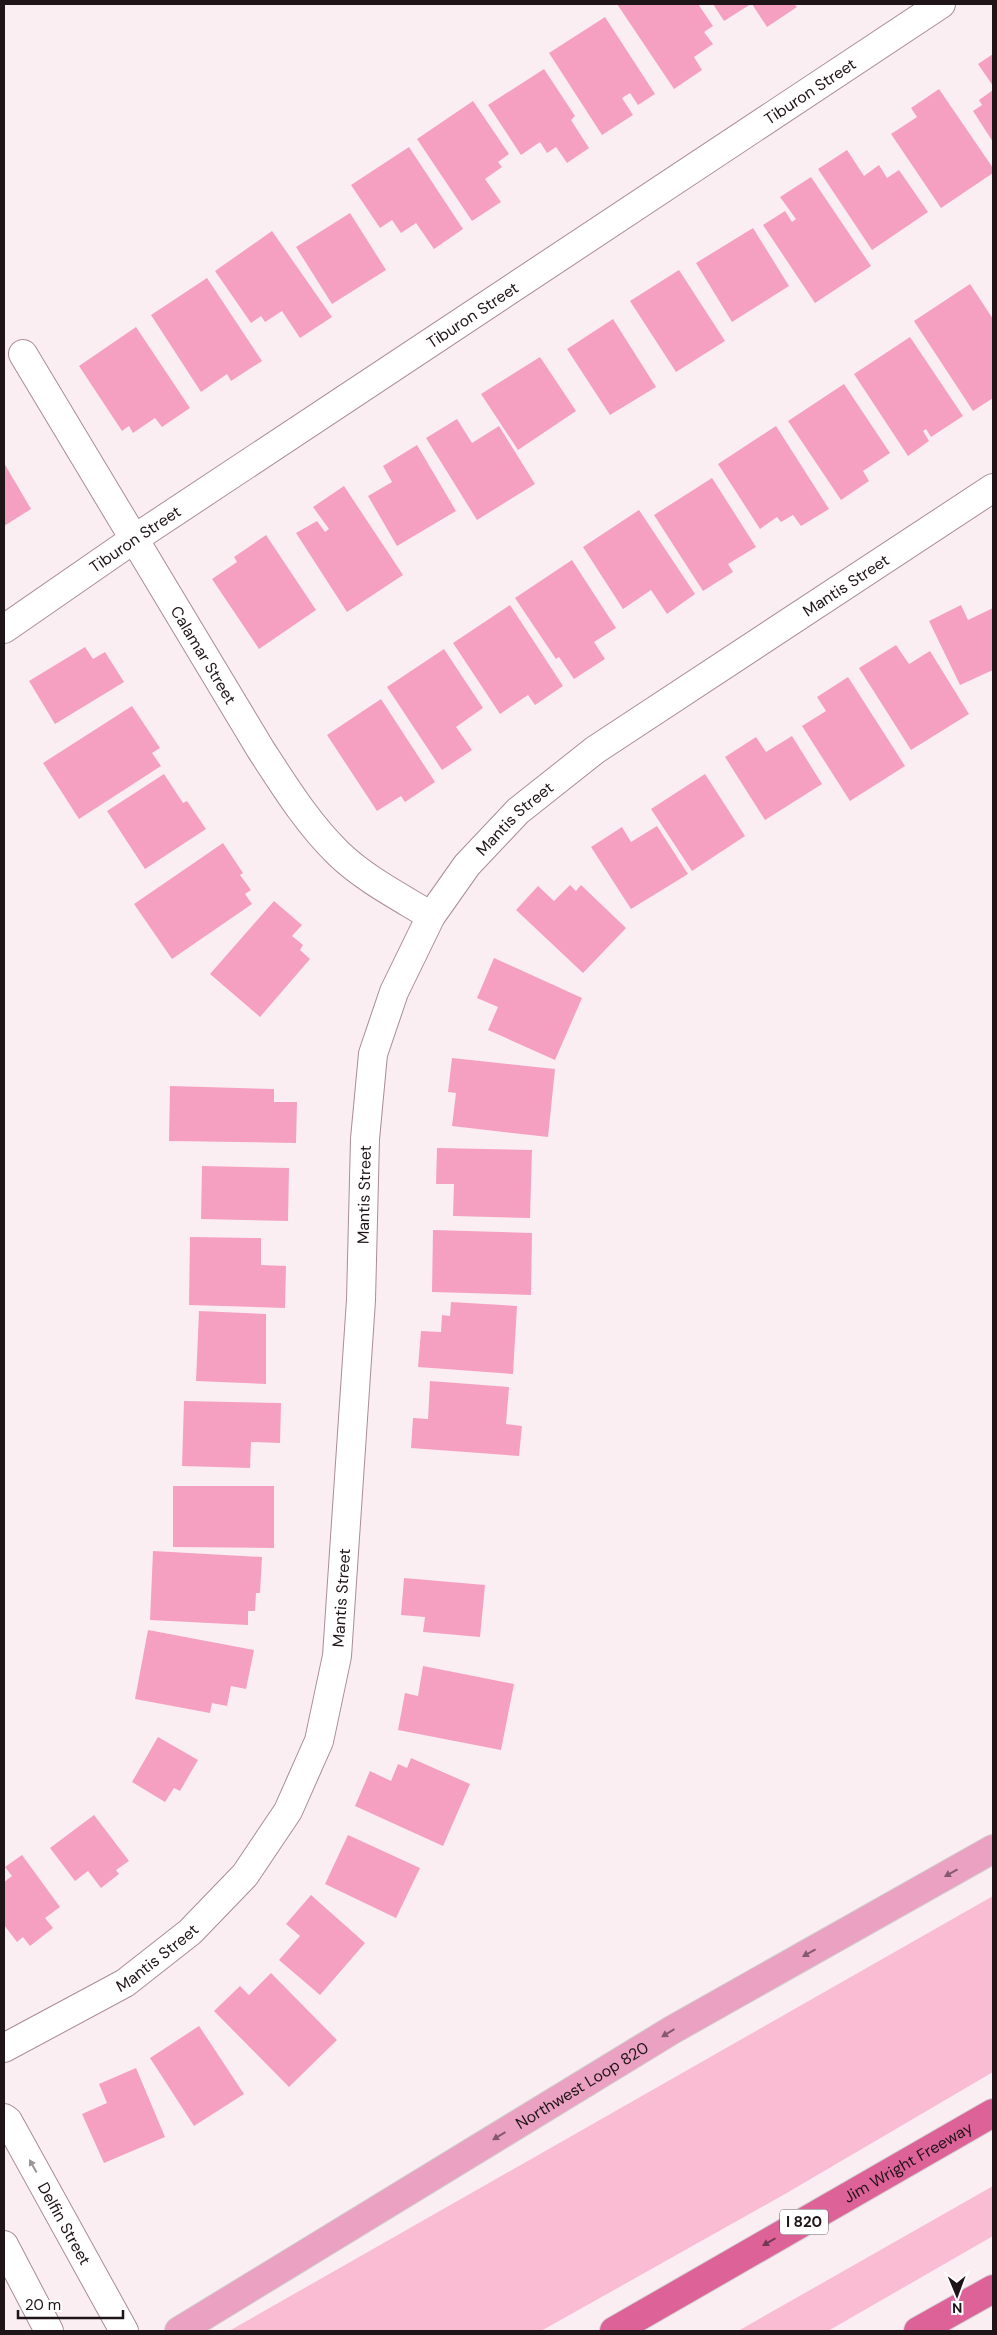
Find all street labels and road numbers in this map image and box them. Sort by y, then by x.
street label: Tiburon Street [760,53,860,129]
street label: Tiburon Street [422,277,522,353]
street label: Tiburon Street [85,500,185,577]
street label: Mantis Street [798,549,893,621]
street label: Calamar Street [166,602,241,708]
street label: Mantis Street [471,777,557,860]
street label: Mantis Street [352,1145,375,1244]
street label: Mantis Street [327,1548,355,1648]
street label: Mantis Street [112,1919,203,1996]
street label: Northwest Loop 820 [511,2036,652,2134]
street label: Jim Wright Freeway [840,2117,976,2207]
street label: Delfin Street [33,2178,96,2269]
road number: I 820 [780,2210,828,2234]

